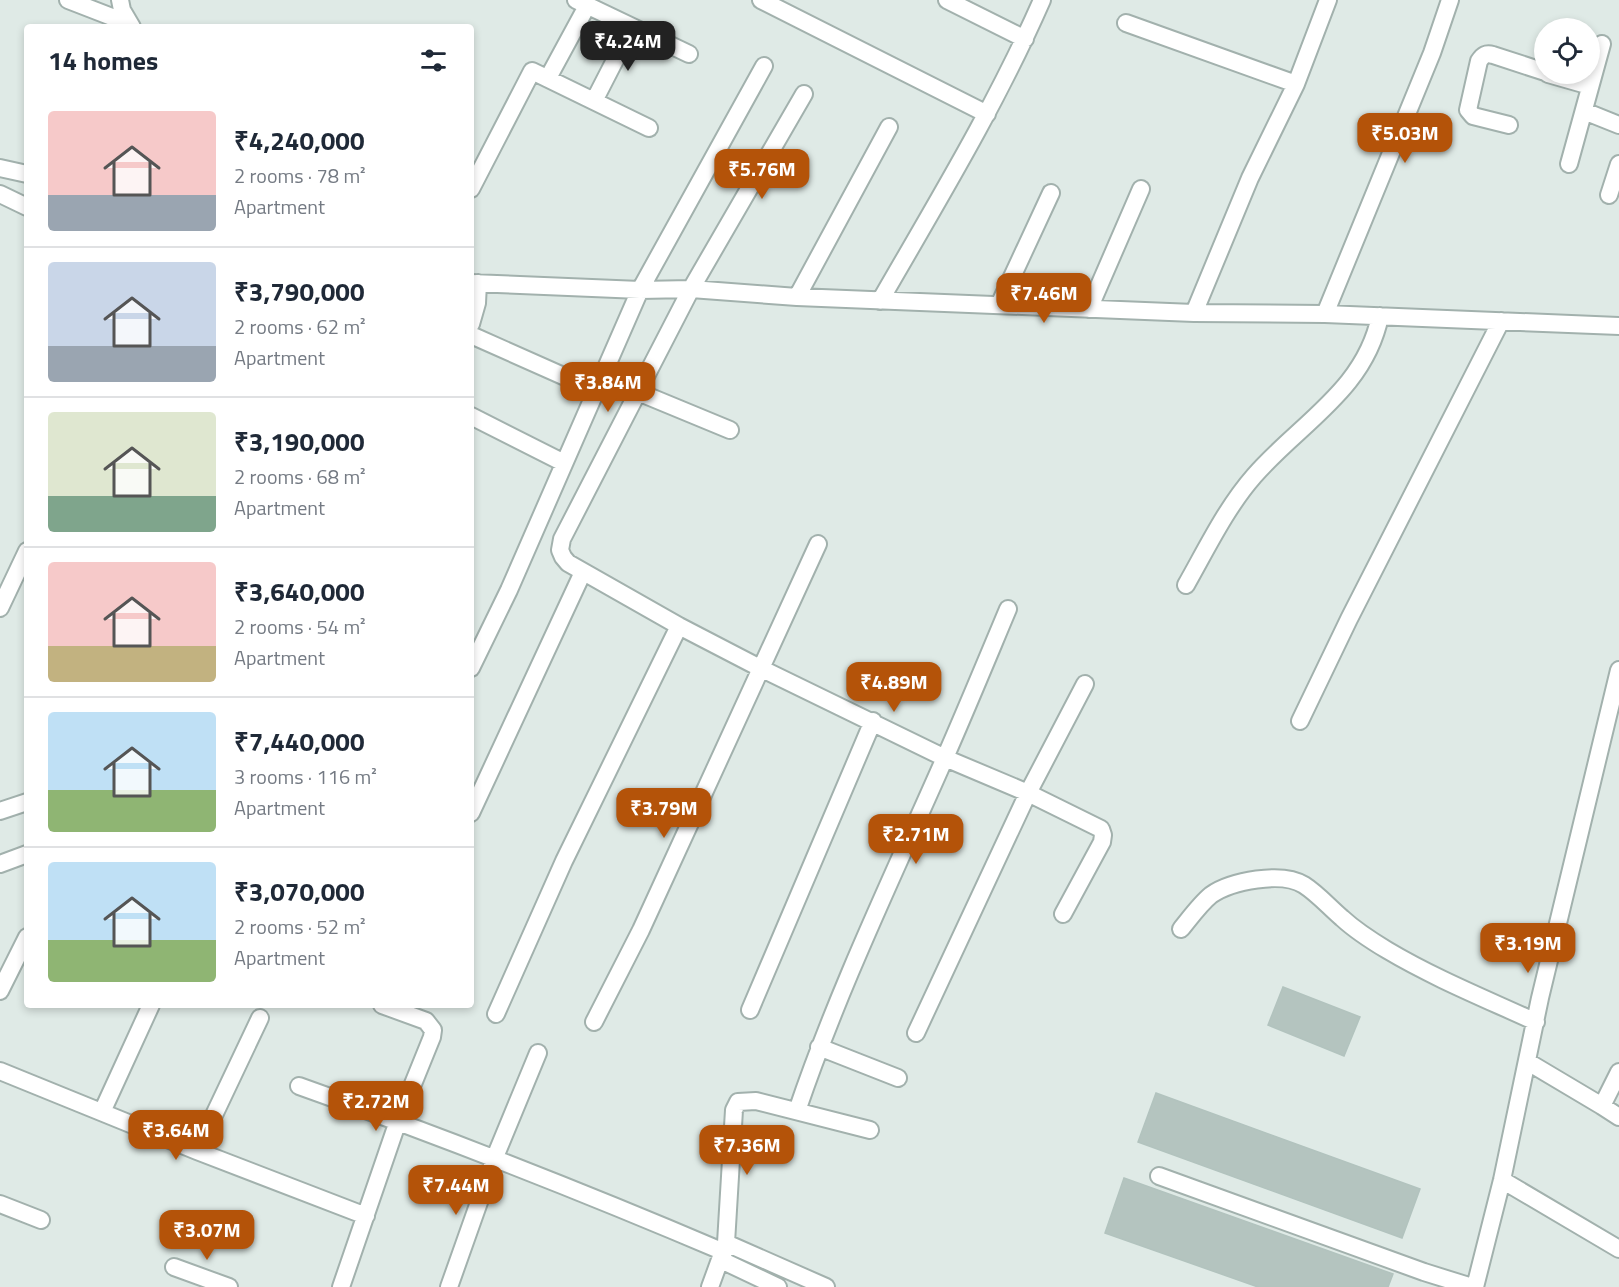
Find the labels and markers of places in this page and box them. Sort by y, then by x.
pin: ₹4.24M [579,21,677,72]
pin: ₹5.03M [1356,113,1454,164]
pin: ₹5.76M [713,149,811,200]
pin: ₹7.46M [995,273,1093,324]
pin: ₹3.84M [559,362,657,413]
pin: ₹4.89M [845,662,943,713]
pin: ₹3.79M [615,788,713,839]
pin: ₹2.71M [867,814,965,865]
pin: ₹3.19M [1479,923,1577,974]
pin: ₹2.72M [327,1081,425,1132]
pin: ₹3.64M [127,1110,225,1161]
pin: ₹7.36M [698,1125,796,1176]
pin: ₹7.44M [407,1165,505,1216]
pin: ₹3.07M [158,1210,256,1261]

